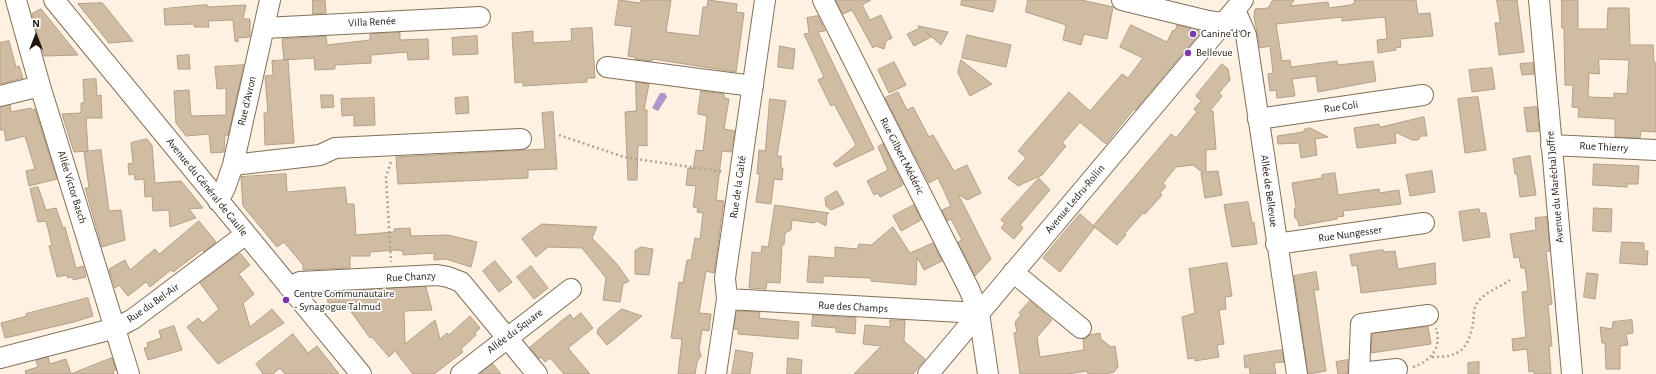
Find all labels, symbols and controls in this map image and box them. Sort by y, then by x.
street label: Villa Renée [348,14,396,30]
north arrow [16,16,56,56]
text: N [32,18,40,29]
place label: Canine d'Or [1201,27,1250,41]
marker: Canine d'Or [1188,29,1198,39]
place label: Bellevue [1196,46,1233,60]
marker: Bellevue [1183,48,1193,58]
street label: Rue d'Avron [235,75,259,127]
street label: Rue Coli [1323,98,1359,116]
street label: Rue Gilbert Médéric [877,115,927,197]
street label: Avenue du Maréchal Joffre [1544,130,1566,244]
street label: Avenue du Général de Gaulle [163,135,251,239]
street label: Rue Thierry [1579,139,1629,155]
street label: Allée Victor Basch [55,149,89,225]
street label: Allée de Bellevue [1257,154,1281,228]
street label: Rue de la Gaîté [727,155,749,219]
street label: Avenue Ledru-Rollin [1042,162,1108,236]
street label: Rue Nungesser [1317,223,1383,245]
street label: Rue Chanzy [386,269,436,285]
street label: Rue du Bel-Air [124,280,182,326]
place label: Centre Communautaire - Synagogue Talmud [294,287,394,313]
marker: Centre Communautaire - Synagogue Talmud [281,295,291,305]
street label: Rue des Champs [818,299,888,315]
street label: Allée du Square [484,306,546,356]

